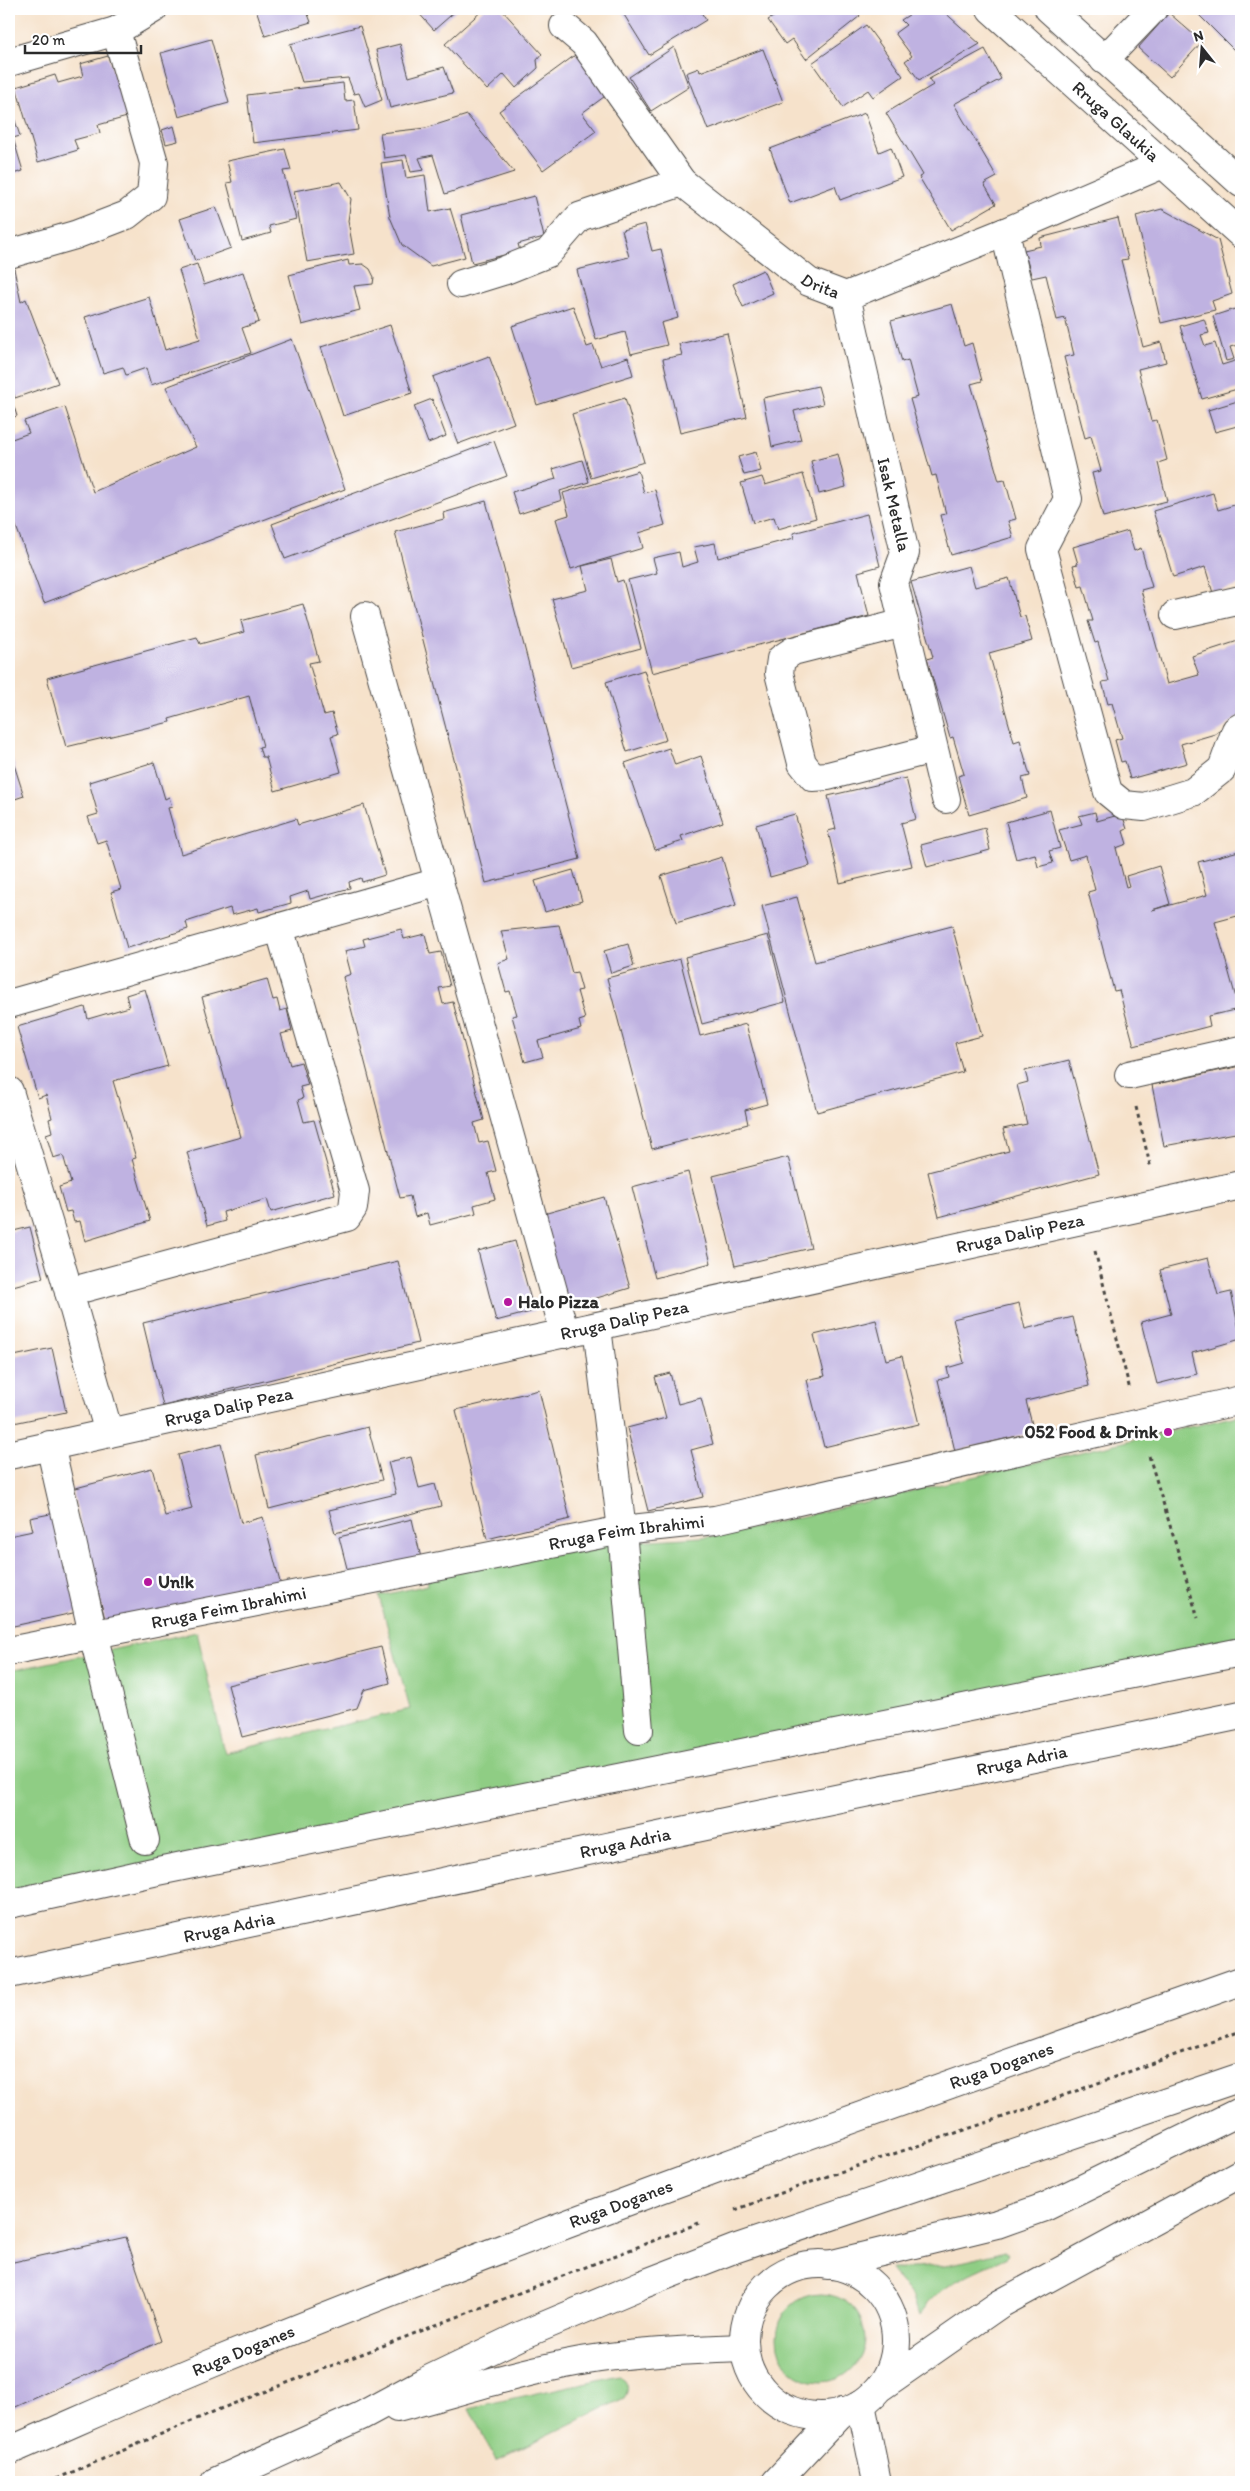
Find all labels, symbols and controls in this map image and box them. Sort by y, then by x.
scale bar [25,22,141,54]
north arrow [1178,22,1228,72]
text: N [1191,27,1205,46]
text: 20 m [32,31,66,49]
street label: Rruga Glaukia [1068,76,1165,167]
street label: Drita [796,269,843,304]
street label: Isak Metalla [872,455,915,554]
street label: Rruga Dalip Peza [954,1209,1087,1258]
place label: Halo Pizza [518,1291,600,1313]
street label: Rruga Dalip Peza [558,1295,691,1345]
marker: Halo Pizza [502,1296,514,1308]
street label: Rruga Dalip Peza [163,1382,296,1432]
place label: 052 Food & Drink [1024,1421,1159,1443]
marker: 052 Food & Drink [1162,1426,1174,1438]
street label: Rruga Feim Ibrahimi [547,1510,706,1555]
place label: Un!k [158,1571,195,1593]
marker: Un!k [142,1576,154,1588]
street label: Rruga Feim Ibrahimi [149,1582,308,1634]
street label: Rruga Adria [974,1740,1070,1781]
street label: Rruga Adria [578,1823,673,1863]
street label: Rruga Adria [182,1907,277,1948]
street label: Ruga Doganes [947,2037,1057,2094]
street label: Ruga Doganes [566,2175,676,2233]
street label: Ruga Doganes [189,2320,298,2381]

